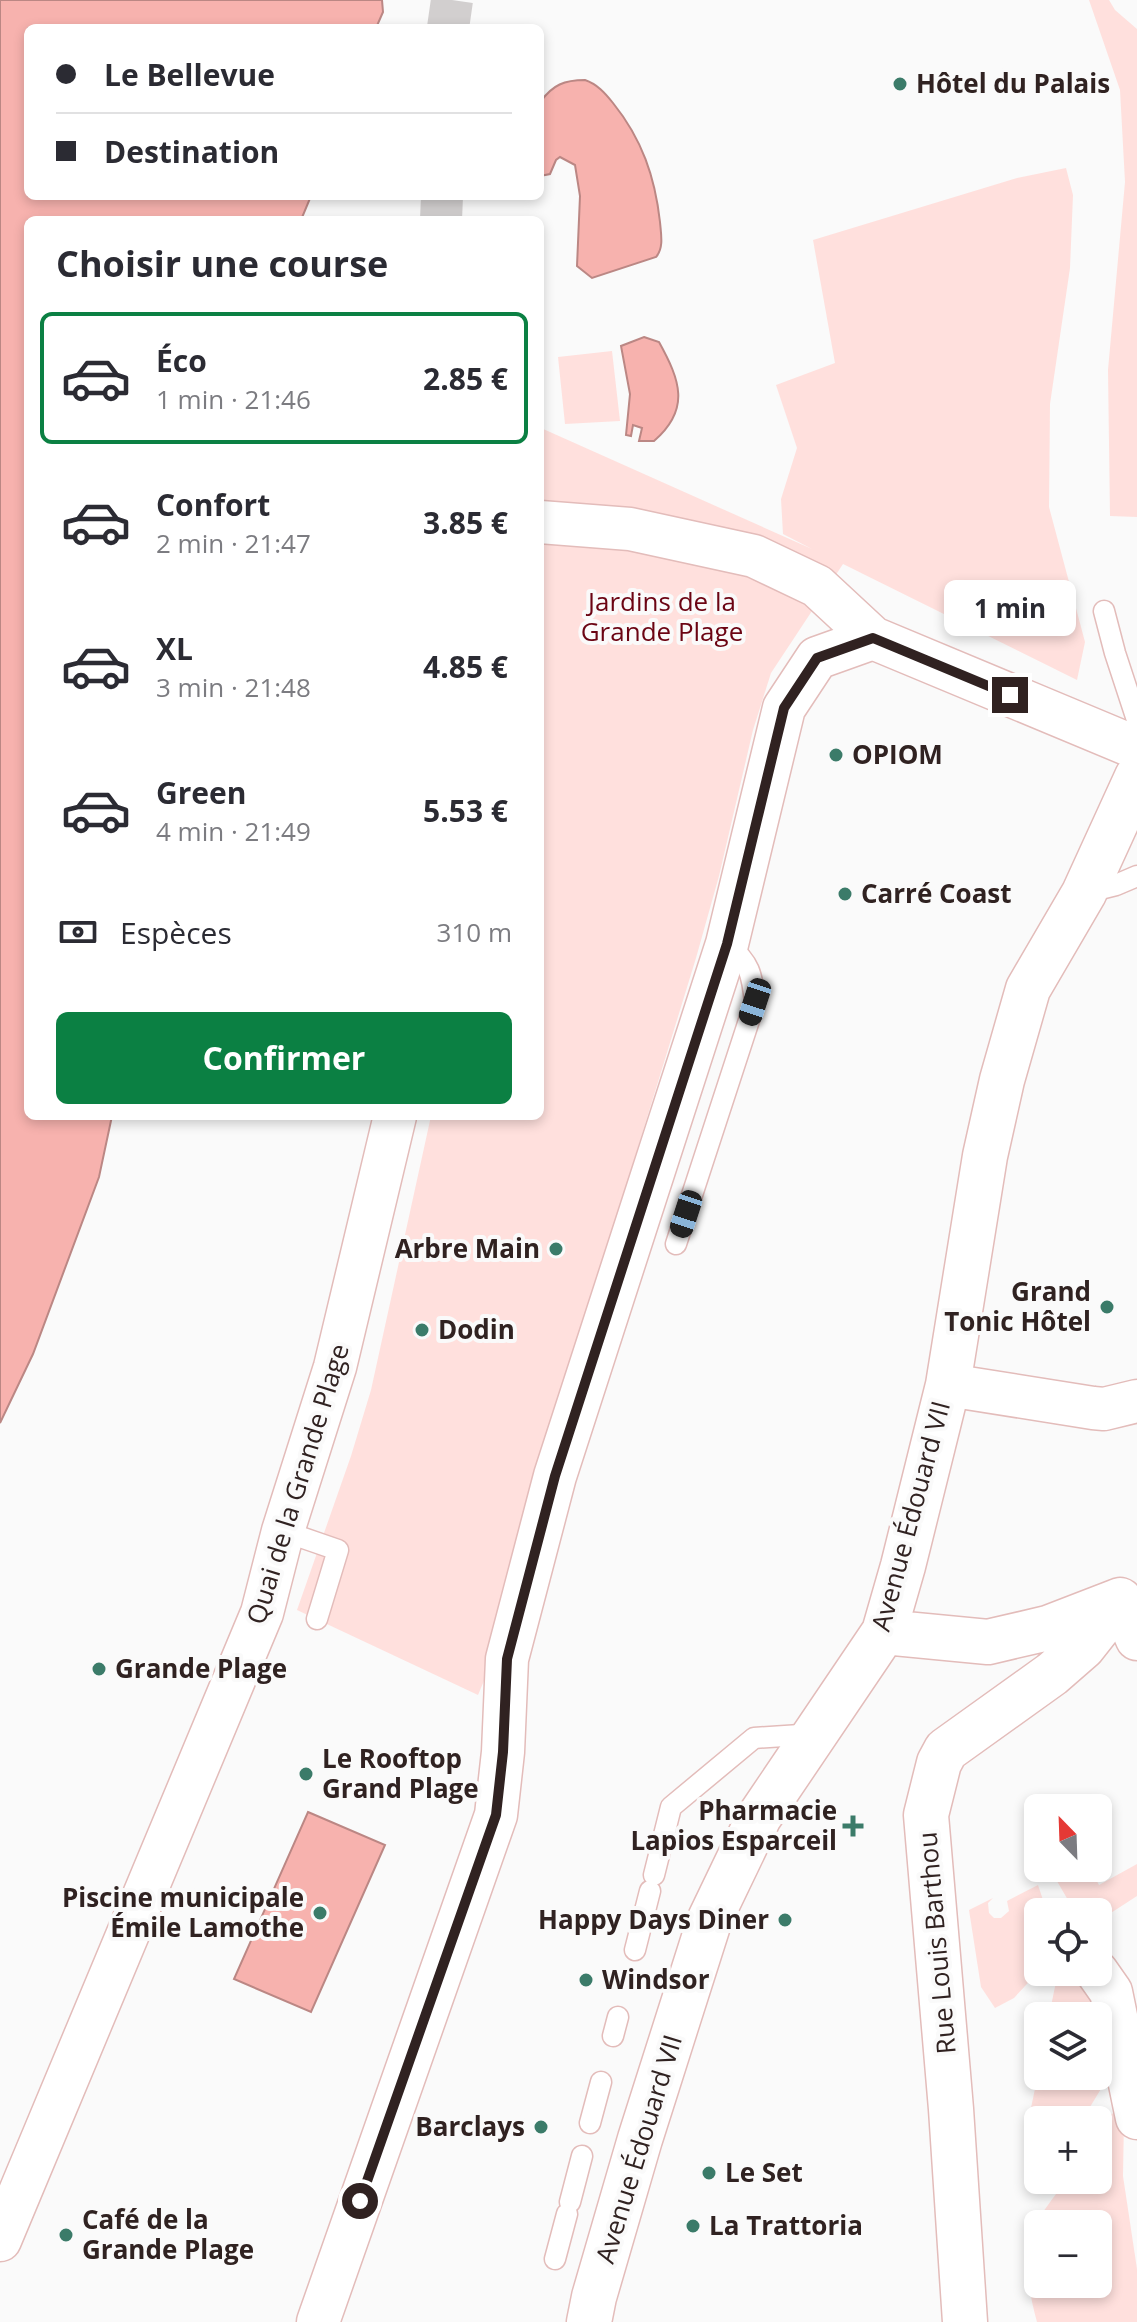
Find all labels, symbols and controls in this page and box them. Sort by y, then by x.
text: Le Bellevue [104,54,275,95]
place label: Hôtel du Palais [916,65,1110,101]
marker: Hôtel du Palais [891,75,909,93]
text: Destination [104,131,279,172]
text: Choisir une course [56,239,388,288]
text: Éco [156,340,207,381]
icon: car [60,342,132,414]
text: 2.85 € [423,358,508,399]
text: 1 min · 21:46 [156,381,311,417]
text: Confort [156,484,270,525]
icon: car [60,486,132,558]
text: 3.85 € [423,502,508,543]
text: 2 min · 21:47 [156,525,311,561]
callout: 1 min [944,579,1076,635]
park label: Jardins de la Grande Plage [581,583,743,649]
text: 1 min [974,590,1046,626]
text: XL [156,628,193,669]
icon: car [60,630,132,702]
text: 4.85 € [423,646,508,687]
text: 3 min · 21:48 [156,669,311,705]
route end [992,677,1028,713]
place label: OPIOM [852,736,943,772]
marker: OPIOM [827,746,845,764]
text: Green [156,772,247,813]
icon: car [60,774,132,846]
text: 5.53 € [423,790,508,831]
text: 4 min · 21:49 [156,813,311,849]
place label: Carré Coast [861,875,1012,911]
marker: Carré Coast [836,885,854,903]
icon: cash [56,910,100,954]
text: Espèces [120,912,232,953]
text: 310 m [437,914,512,950]
car [736,975,774,1029]
button: Confirmer [56,1012,512,1104]
car [667,1187,705,1241]
place label: Arbre Main [395,1230,540,1266]
marker: Arbre Main [547,1240,565,1258]
place label: Grand Tonic Hôtel [944,1273,1091,1339]
marker: Grand Tonic Hôtel [1098,1298,1116,1316]
place label: Dodin [438,1311,515,1347]
marker: Dodin [413,1321,431,1339]
street label: Quai de la Grande Plage [237,1339,357,1628]
street label: Avenue Édouard VII [862,1397,958,1635]
place label: Grande Plage [115,1650,287,1686]
marker: Grande Plage [90,1660,108,1678]
place label: Le Rooftop Grand Plage [322,1740,479,1806]
marker: Le Rooftop Grand Plage [297,1765,315,1783]
place label: Pharmacie Lapios Esparceil [630,1792,837,1858]
north arrow [1024,1794,1112,1882]
map controls [1024,1794,1112,2298]
marker: Pharmacie Lapios Esparceil [844,1817,862,1835]
street label: Rue Louis Barthou [908,1830,964,2056]
place label: Piscine municipale Émile Lamothe [62,1879,304,1945]
button: locate [1024,1898,1112,1986]
place label: Happy Days Diner [538,1901,769,1937]
marker: Piscine municipale Émile Lamothe [311,1904,329,1922]
marker: Happy Days Diner [776,1911,794,1929]
place label: Windsor [602,1961,710,1997]
marker: Windsor [577,1971,595,1989]
button: layers [1024,2002,1112,2090]
street label: Avenue Édouard VII [586,2030,690,2267]
button: + [1024,2106,1112,2194]
place label: Barclays [415,2108,525,2144]
marker: Barclays [532,2118,550,2136]
place label: Le Set [725,2154,803,2190]
marker: Le Set [700,2164,718,2182]
route start [342,2183,378,2219]
place label: Café de la Grande Plage [82,2201,254,2267]
place label: La Trattoria [709,2207,863,2243]
button: − [1024,2210,1112,2298]
marker: La Trattoria [684,2217,702,2235]
marker: Café de la Grande Plage [57,2226,75,2244]

